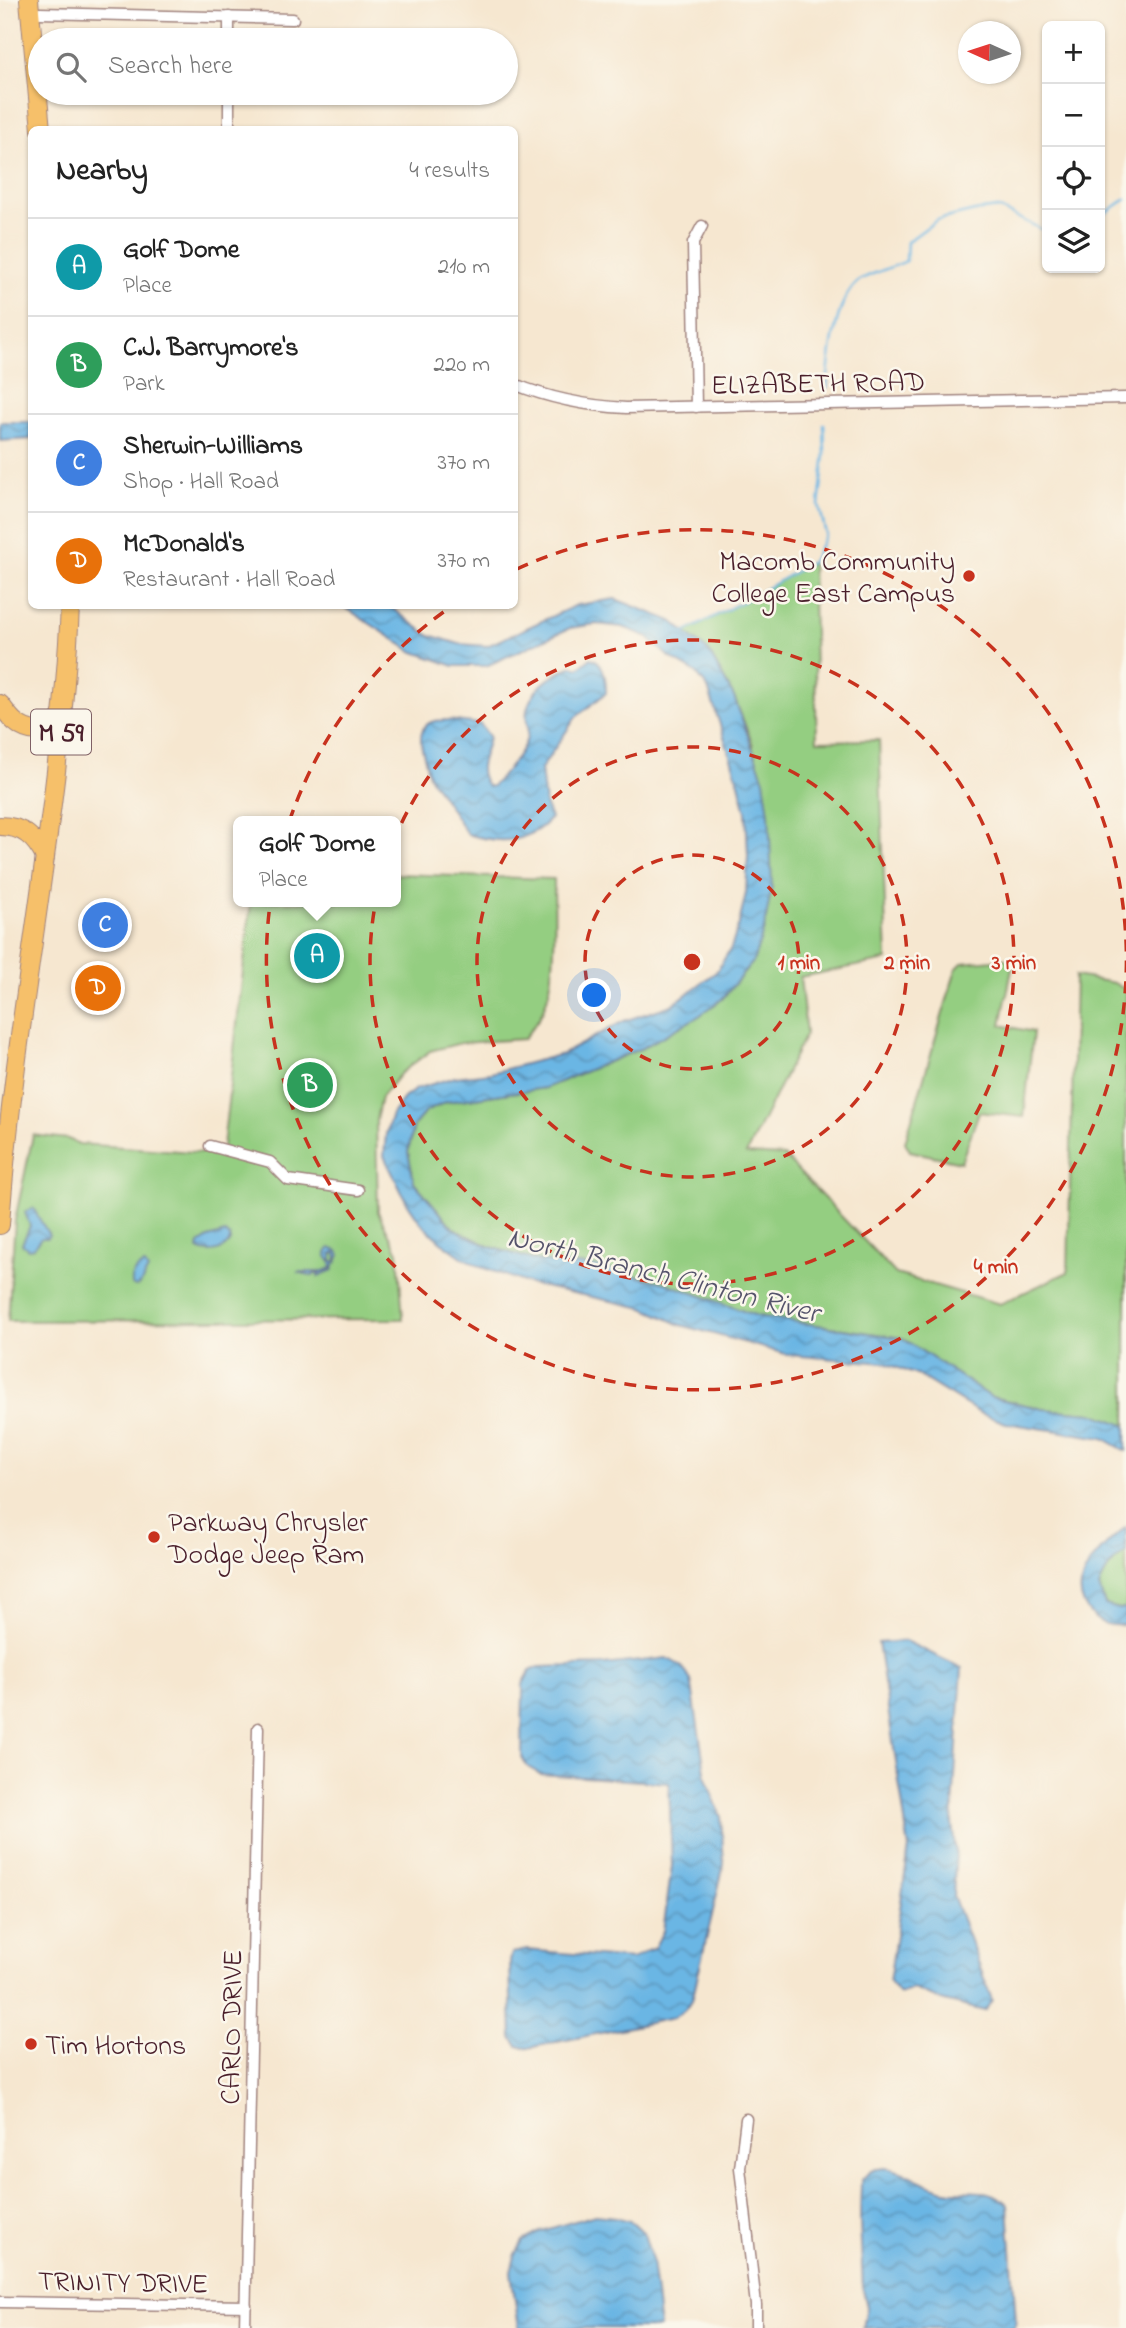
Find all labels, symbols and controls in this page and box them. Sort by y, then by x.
north arrow [958,21,1021,84]
map controls [1042,21,1105,273]
button: + [1042,21,1105,84]
search box [28,28,518,105]
icon: search [52,48,90,86]
text: Search here [108,48,233,86]
button: − [1042,84,1105,147]
button: locate [1042,147,1105,210]
text: Nearby [56,150,148,194]
text: 4 results [409,155,490,188]
button: layers [1042,210,1105,273]
text: Golf Dome [123,232,239,270]
text: A [72,251,86,284]
text: 210 m [438,251,490,284]
text: Place [123,270,172,303]
text: C.J. Barrymore's [123,330,299,368]
text: B [71,349,87,382]
text: 220 m [434,349,490,382]
street label: ELIZABETH ROAD [711,363,925,408]
text: Park [123,368,165,401]
text: Sherwin-Williams [123,428,303,466]
text: C [73,447,85,480]
text: 370 m [437,447,490,480]
text: Shop · Hall Road [123,466,279,499]
text: McDonald's [123,526,245,564]
place label: Macomb Community College East Campus [711,543,955,616]
text: D [71,545,87,578]
text: 370 m [437,545,490,578]
text: Restaurant · Hall Road [123,564,335,597]
marker: Macomb Community College East Campus [961,568,977,584]
road number: M 59 [31,710,91,754]
popup [233,816,401,907]
text: Golf Dome [259,826,375,864]
text: Place [259,864,308,897]
pin: C [82,899,128,951]
pin: A [294,930,340,982]
text: 1 min [778,949,820,979]
text: 2 min [883,949,930,979]
text: 3 min [991,949,1036,979]
centre of rings [680,950,704,974]
pin: D [75,962,121,1014]
your location [577,978,611,1012]
pin: B [287,1059,333,1111]
water label: North Branch Clinton River [503,1217,827,1338]
text: 4 min [974,1253,1018,1283]
place label: Parkway Chrysler Dodge Jeep Ram [167,1504,368,1577]
marker: Parkway Chrysler Dodge Jeep Ram [146,1529,162,1545]
street label: CARLO DRIVE [212,1949,255,2105]
place label: Tim Hortons [45,2027,186,2068]
marker: Tim Hortons [23,2036,39,2052]
street label: TRINITY DRIVE [37,2263,209,2306]

